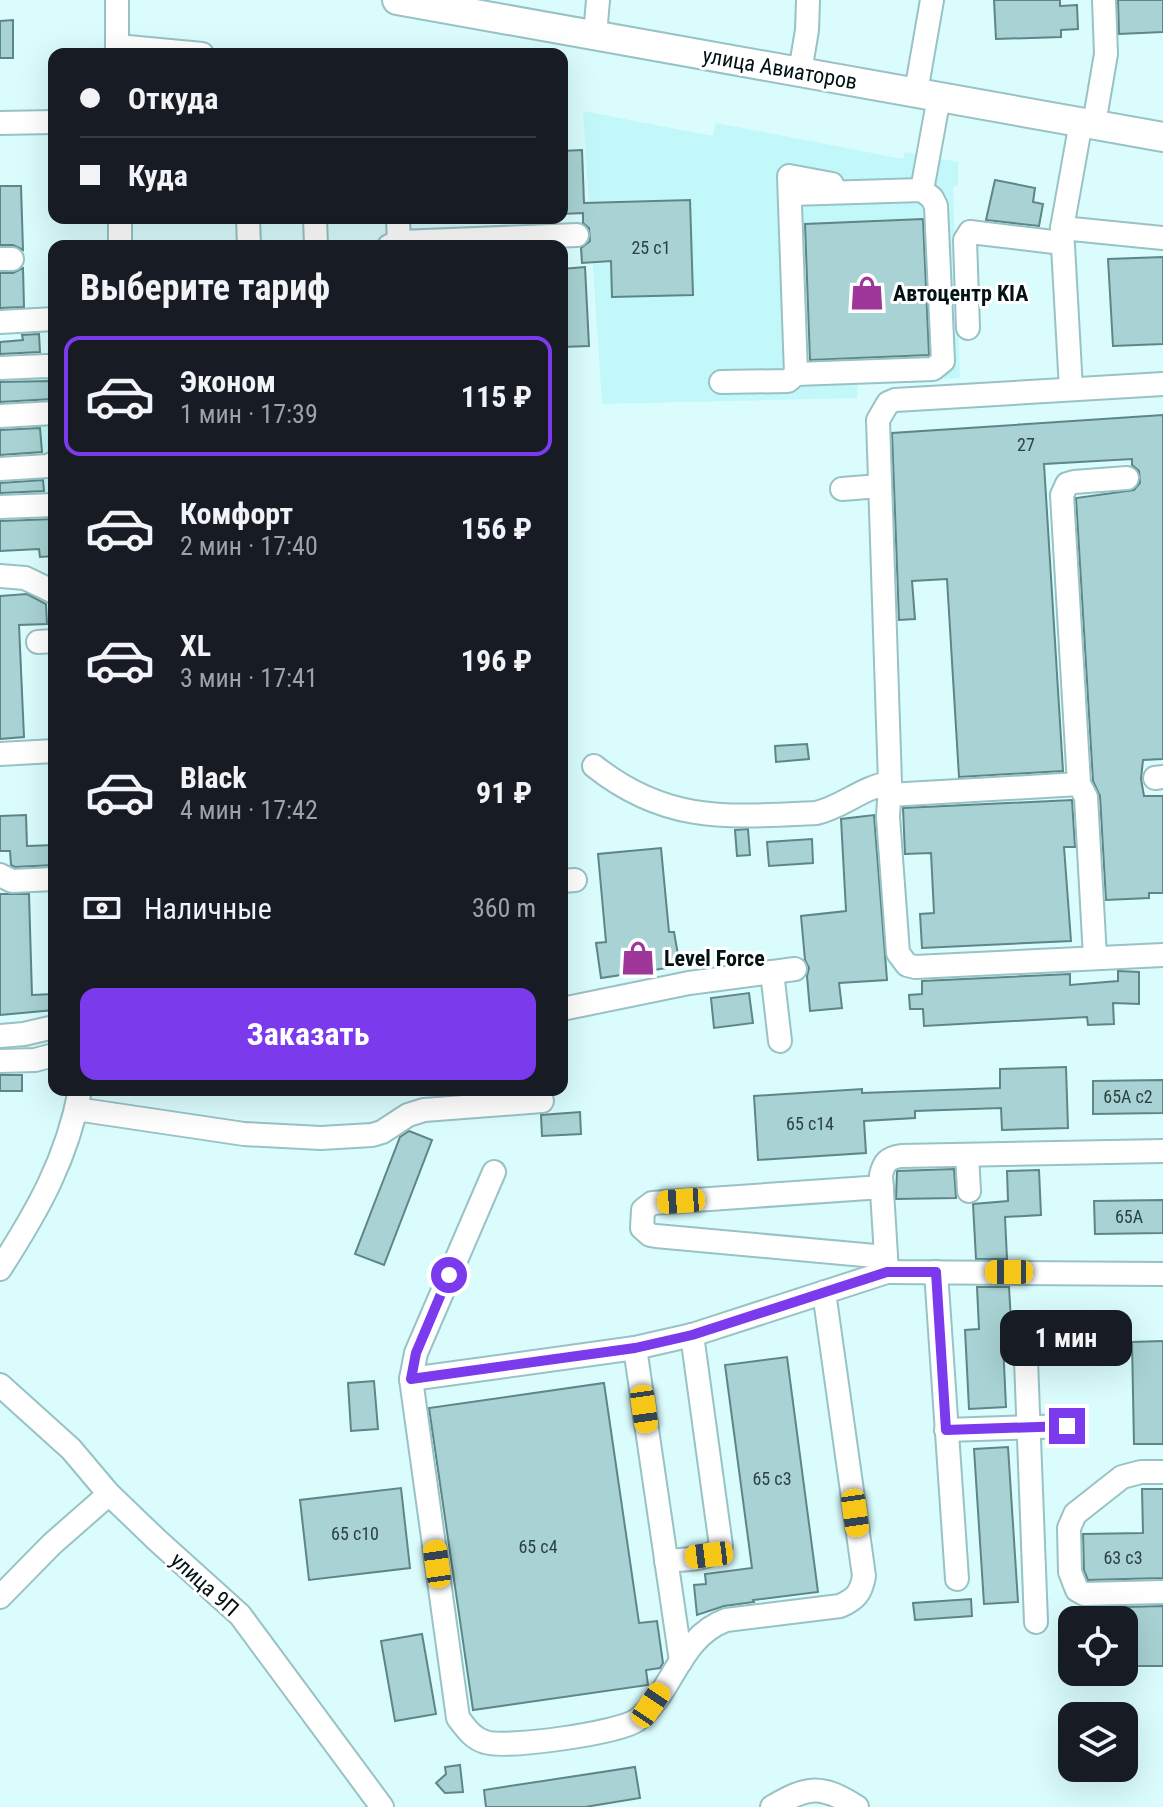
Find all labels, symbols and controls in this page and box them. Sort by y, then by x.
street label: улица Авиаторов [701,43,859,94]
text: Откуда [128,81,218,116]
text: Куда [128,158,188,193]
house number: 25 с1 [631,237,671,258]
text: Выберите тариф [80,267,330,309]
shop icon: Автоцентр KIA [848,274,886,312]
place label: Автоцентр KIA [893,281,1028,306]
icon: car [84,360,156,432]
text: Эконом [180,364,276,399]
text: 115 ₽ [461,379,532,414]
text: 1 мин · 17:39 [180,399,318,429]
house number: 27 [1017,434,1035,455]
icon: car [84,492,156,564]
text: Комфорт [180,496,293,531]
text: 156 ₽ [461,511,532,546]
text: 2 мин · 17:40 [180,531,318,561]
icon: car [84,624,156,696]
text: XL [180,628,211,663]
text: 196 ₽ [461,643,532,678]
text: 3 мин · 17:41 [180,663,318,693]
icon: car [84,756,156,828]
text: Black [180,760,247,795]
text: 91 ₽ [476,775,532,810]
text: 4 мин · 17:42 [180,795,318,825]
icon: cash [80,886,124,930]
text: Наличные [144,891,272,926]
text: 360 m [472,893,536,923]
shop icon: Level Force [619,939,657,977]
place label: Level Force [664,946,765,971]
button: Заказать [80,988,536,1080]
house number: 65А с2 [1103,1086,1153,1107]
house number: 65 с14 [786,1113,834,1134]
car [656,1187,706,1215]
house number: 65А [1115,1206,1144,1227]
route start [431,1257,467,1293]
car [985,1260,1033,1284]
callout: 1 мин [1001,1310,1133,1366]
text: 1 мин [1035,1323,1097,1353]
car [629,1384,659,1434]
route end [1049,1408,1085,1444]
house number: 65 с3 [752,1468,792,1489]
car [840,1488,870,1538]
house number: 65 с10 [331,1523,379,1544]
house number: 65 с4 [518,1536,558,1557]
car [422,1539,452,1589]
car [684,1540,734,1570]
street label: улица 9П [166,1547,244,1621]
house number: 63 с3 [1103,1547,1143,1568]
map controls [1058,1606,1138,1782]
button: locate [1058,1606,1138,1686]
car [628,1678,674,1732]
button: layers [1058,1702,1138,1782]

